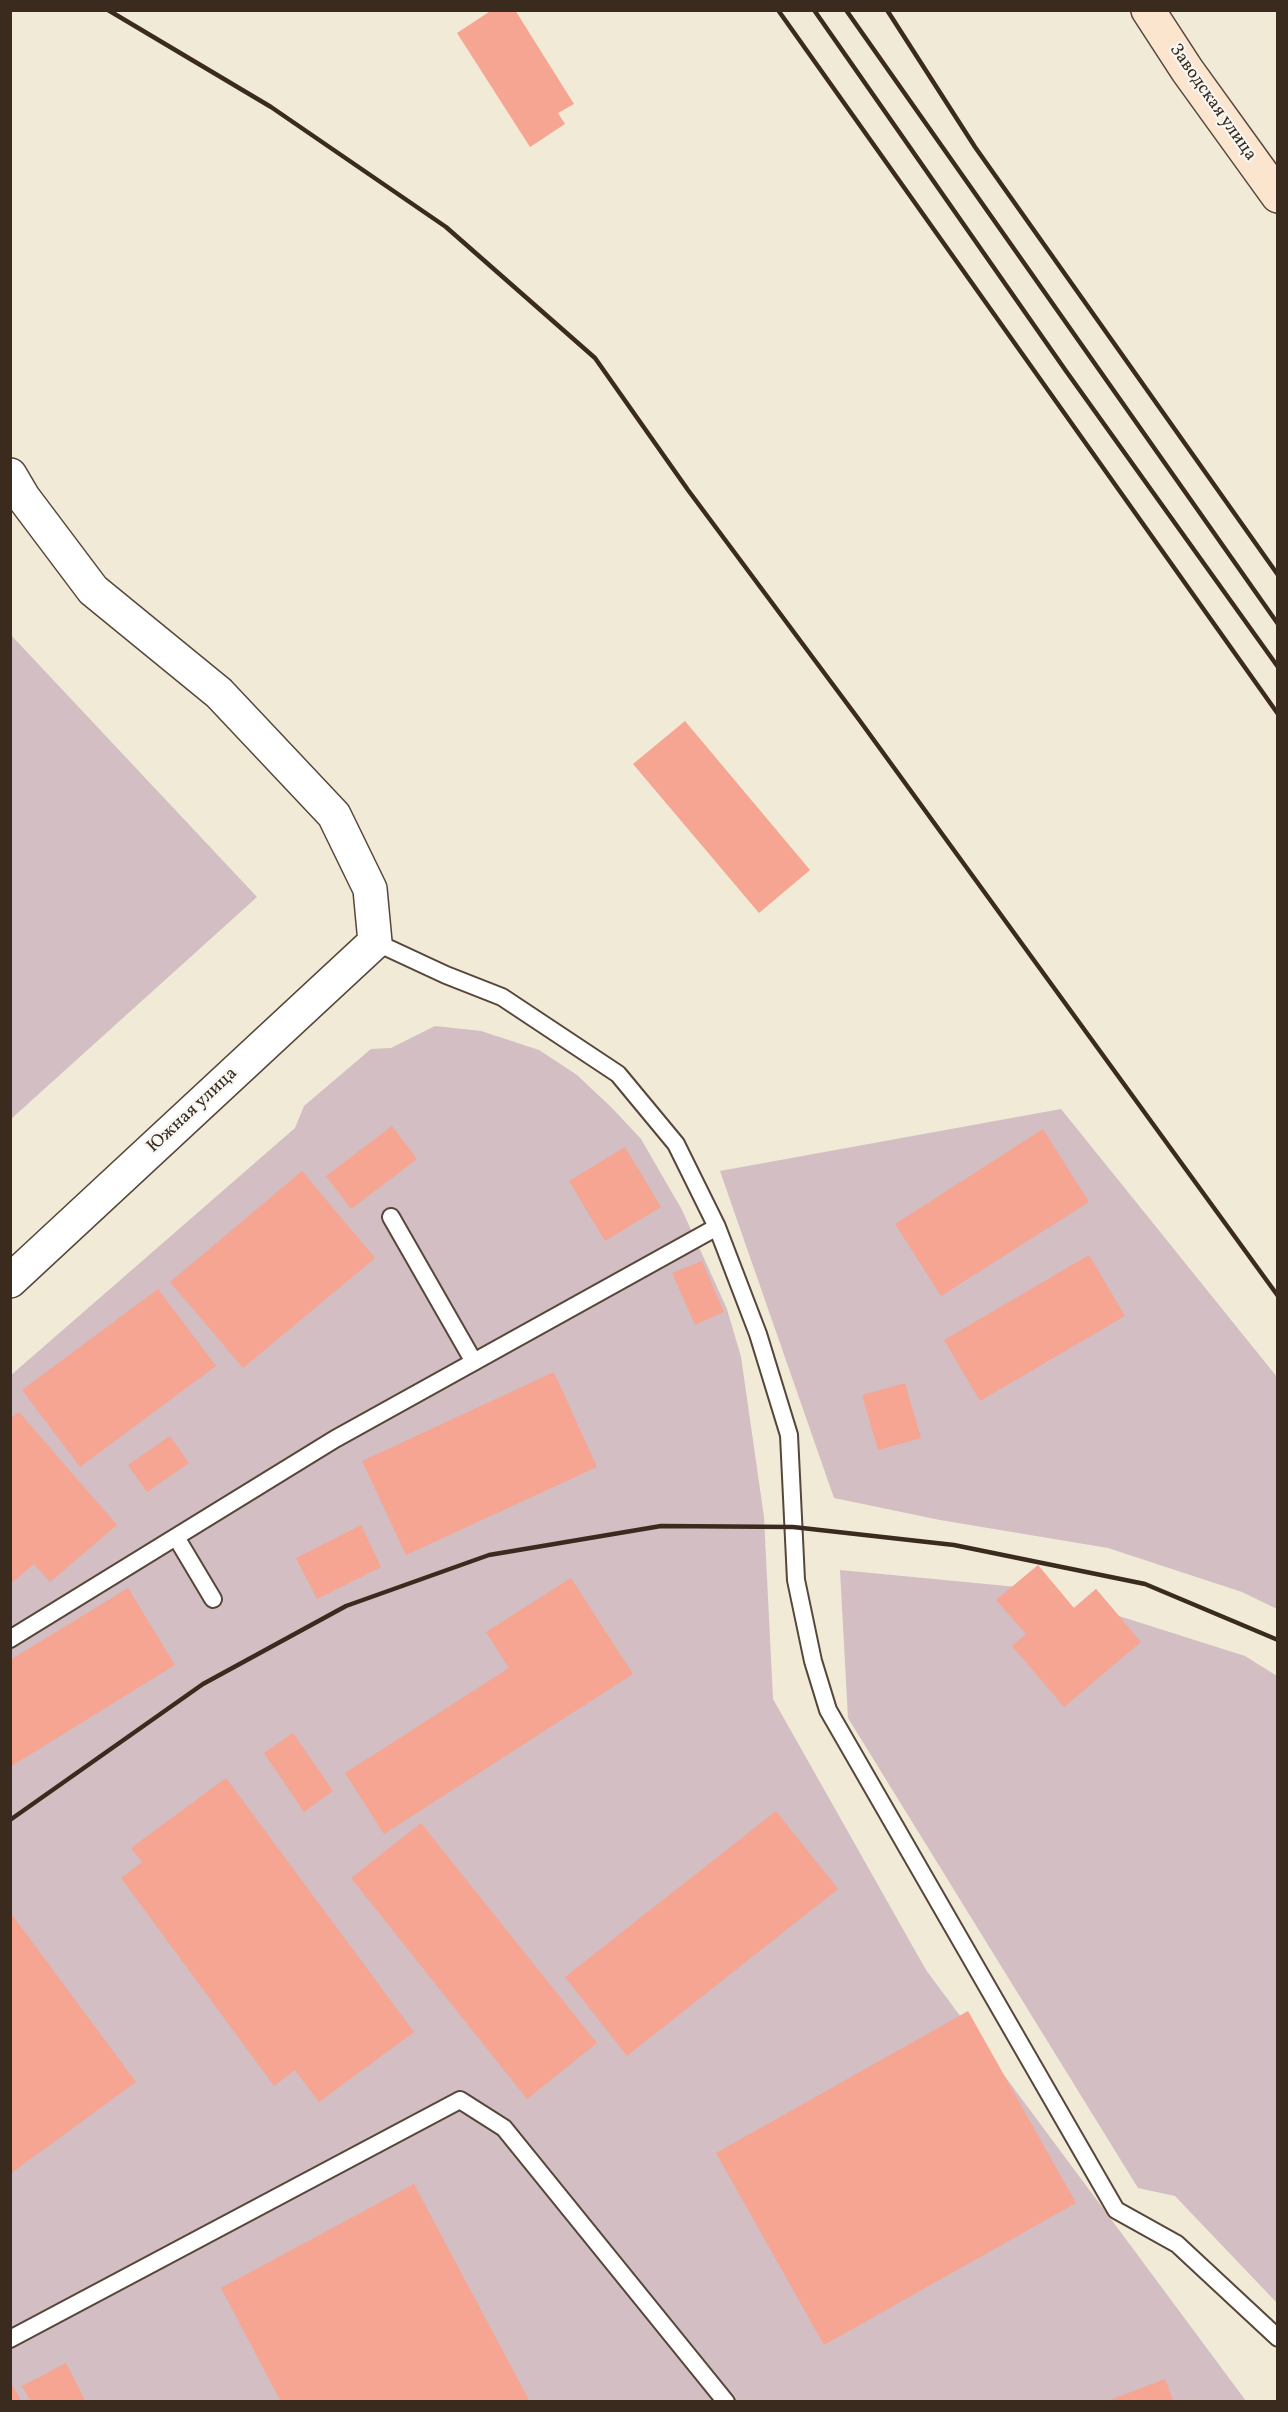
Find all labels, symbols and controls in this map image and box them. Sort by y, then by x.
street label: Заводская улица [1164,40,1260,166]
street label: Южная улица [143,1064,243,1158]

